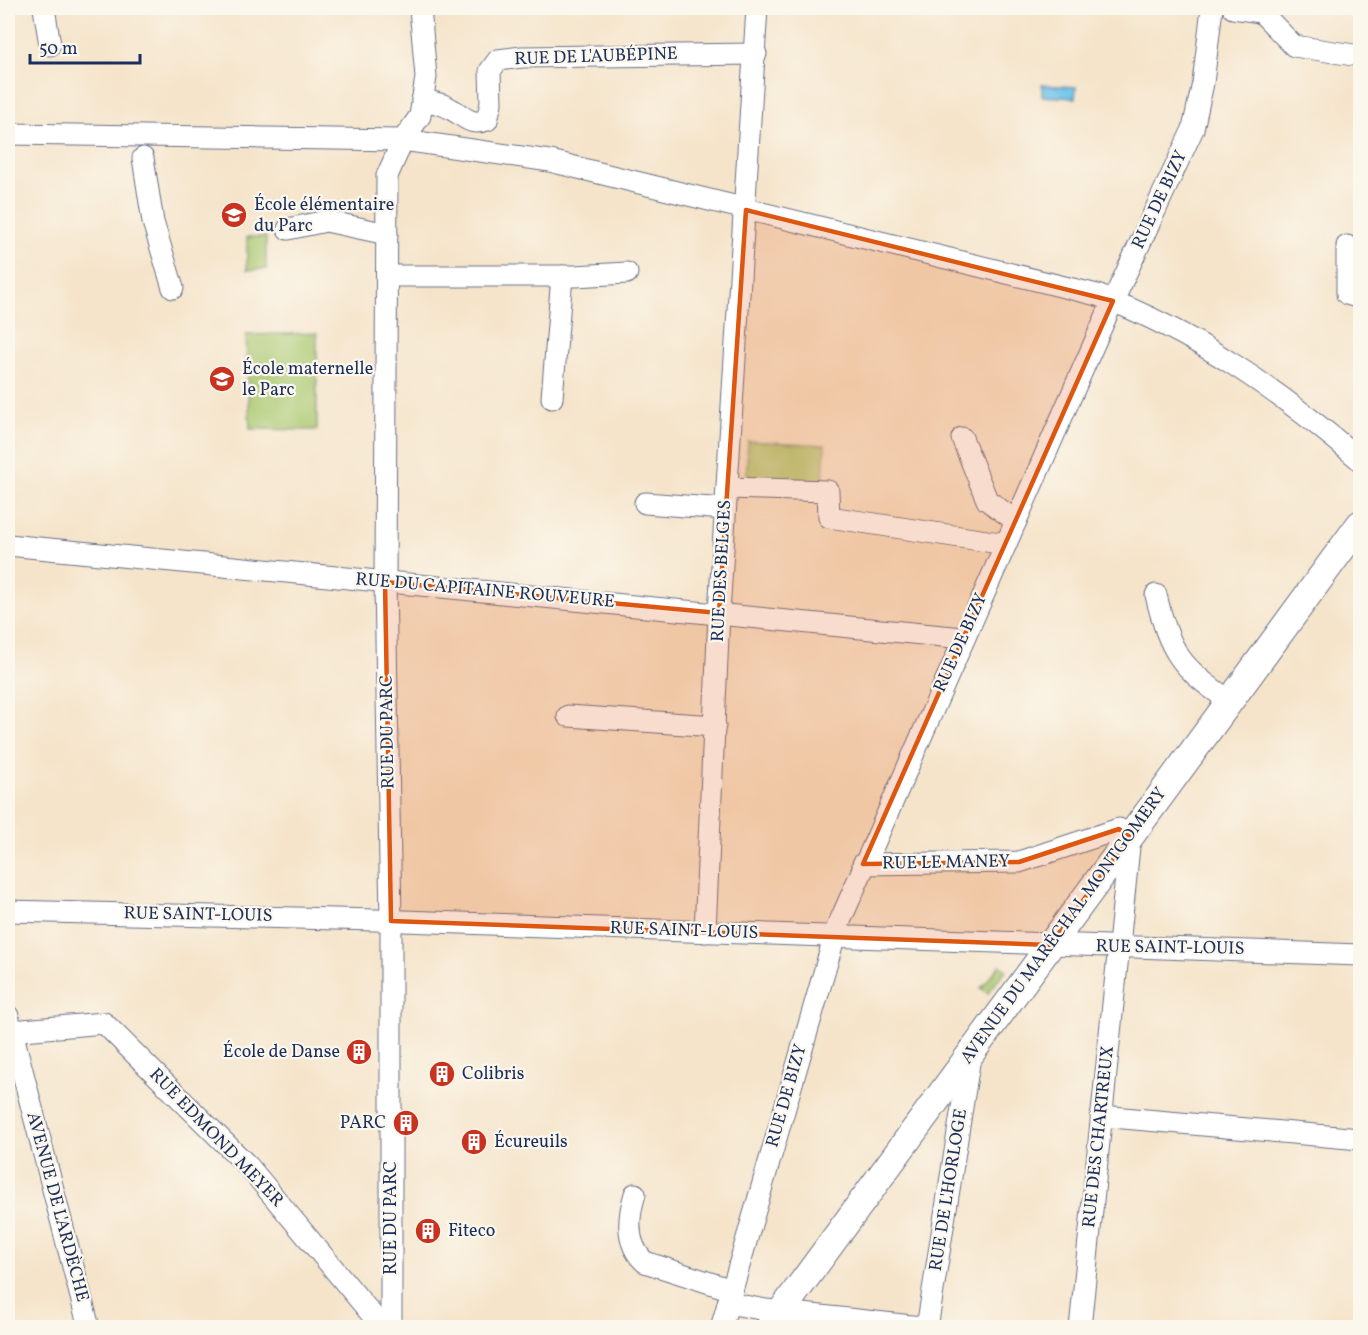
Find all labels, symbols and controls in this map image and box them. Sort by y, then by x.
scale bar [30,27,140,65]
text: 50 m [39,37,78,62]
street label: RUE DE L'AUBÉPINE [514,42,678,72]
street label: RUE DE BIZY [1126,147,1194,253]
place label: École élémentaire du Parc [254,193,394,239]
school or university icon: École élémentaire du Parc [219,200,249,230]
place label: École maternelle le Parc [242,357,373,403]
school or university icon: École maternelle le Parc [207,364,237,394]
street label: RUE DES BELGES [706,499,738,643]
street label: RUE DU CAPITAINE ROUVEURE [354,567,616,615]
street label: RUE DE BIZY [928,589,994,697]
street label: RUE DU PARC [375,675,401,789]
street label: AVENUE DU MARÉCHAL MONTGOMERY [955,783,1173,1069]
street label: RUE LE MANEY [882,849,1010,877]
street label: RUE SAINT-LOUIS [123,901,273,929]
street label: RUE SAINT-LOUIS [609,916,759,946]
street label: RUE SAINT-LOUIS [1095,934,1245,962]
building icon: École de Danse [344,1037,374,1067]
place label: École de Danse [223,1040,340,1065]
street label: RUE DE BIZY [760,1042,814,1150]
street label: RUE DES CHARTREUX [1077,1045,1121,1229]
building icon: Colibris [427,1059,457,1089]
place label: Colibris [462,1062,524,1087]
street label: RUE EDMOND MEYER [143,1063,289,1213]
street label: RUE DE L'HORLOGE [924,1107,974,1273]
building icon: PARC [391,1108,421,1138]
street label: AVENUE DE L'ARDÈCHE [20,1109,94,1305]
place label: PARC [340,1111,386,1136]
building icon: Écureuils [459,1127,489,1157]
place label: Écureuils [494,1130,568,1155]
street label: RUE DU PARC [379,1161,404,1275]
building icon: Fiteco [413,1216,443,1246]
place label: Fiteco [448,1219,495,1244]

